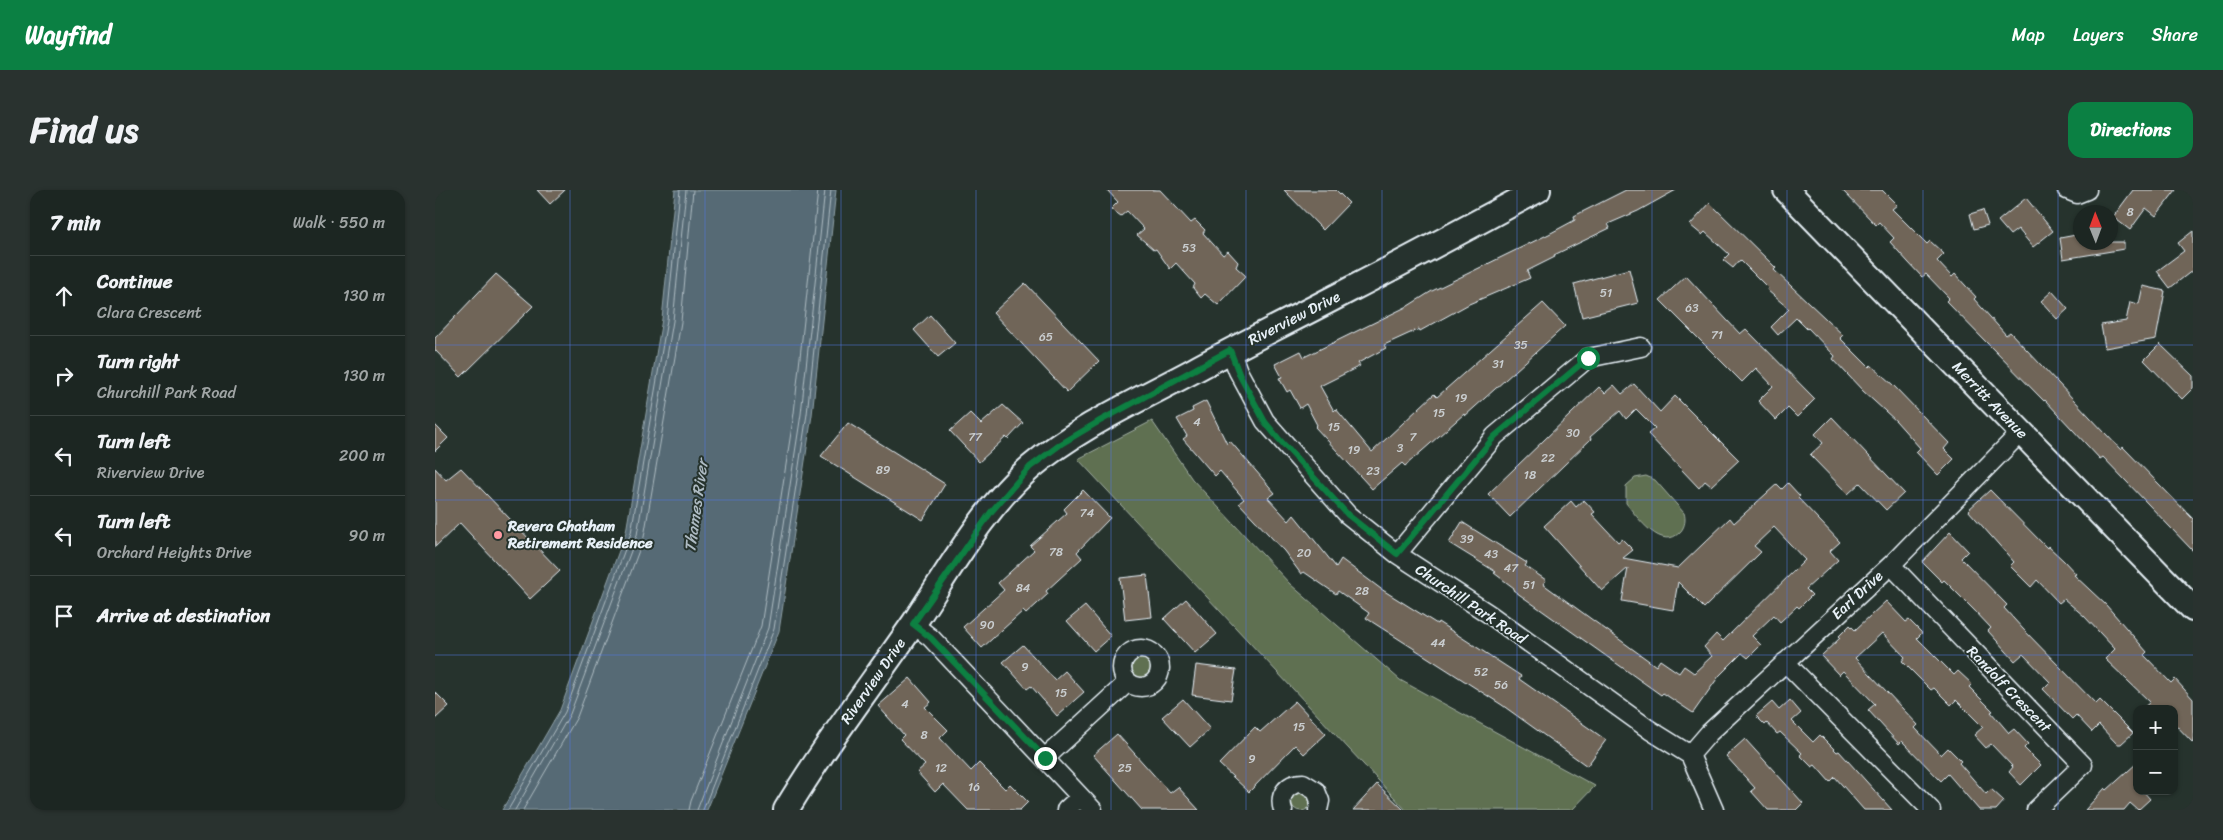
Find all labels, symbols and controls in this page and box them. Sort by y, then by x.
text: Wayfind [25,14,111,56]
text: Map [2012,19,2045,51]
text: Layers [2073,19,2124,51]
text: Share [2152,19,2198,51]
text: Find us [30,99,138,161]
button: Directions [2068,102,2193,158]
house number: 8 [2126,201,2134,223]
text: 7 min [50,204,101,242]
north arrow [2073,205,2118,250]
text: Walk · 550 m [293,208,385,237]
house number: 53 [1182,237,1196,259]
text: Continue [97,265,173,298]
text: 130 m [343,281,385,310]
icon: ahead [50,282,78,310]
house number: 51 [1600,282,1612,304]
street label: Riverview Drive [1243,284,1345,352]
house number: 63 [1685,297,1699,319]
text: Clara Crescent [97,298,202,327]
house number: 71 [1711,324,1723,346]
house number: 65 [1039,326,1053,348]
house number: 35 [1514,334,1528,356]
text: Turn right [97,345,179,378]
route start [1577,347,1600,370]
house number: 31 [1492,353,1504,375]
street label: Merritt Avenue [1946,355,2034,445]
text: 130 m [343,361,385,390]
icon: right [50,362,78,390]
text: Churchill Park Road [97,378,236,407]
house number: 19 [1455,387,1467,409]
house number: 15 [1433,402,1445,424]
house number: 4 [1193,411,1201,433]
house number: 15 [1328,416,1340,438]
house number: 30 [1566,422,1580,444]
text: Turn left [97,425,170,458]
house number: 77 [968,426,983,448]
house number: 7 [1410,426,1418,448]
house number: 3 [1397,437,1404,459]
house number: 19 [1348,439,1360,461]
text: 200 m [339,441,385,470]
icon: left [50,442,78,470]
house number: 22 [1541,447,1555,469]
water label: Thames River [675,455,717,554]
text: Riverview Drive [97,458,204,487]
house number: 89 [876,459,890,481]
house number: 23 [1366,460,1380,482]
house number: 18 [1524,464,1536,486]
house number: 74 [1080,502,1095,524]
text: Turn left [97,505,170,538]
place label: Revera Chatham Retirement Residence [507,513,653,556]
text: 90 m [349,521,385,550]
icon: left [50,522,78,550]
house number: 39 [1460,528,1474,550]
marker: Revera Chatham Retirement Residence [492,529,504,541]
text: Orchard Heights Drive [97,538,252,567]
house number: 78 [1049,541,1063,563]
house number: 20 [1297,542,1312,564]
house number: 43 [1484,543,1498,565]
street label: Churchill Park Road [1410,557,1533,652]
house number: 47 [1504,557,1519,579]
street label: Earl Drive [1825,564,1889,626]
house number: 51 [1523,574,1535,596]
house number: 84 [1016,577,1031,599]
house number: 28 [1355,580,1369,602]
text: Arrive at destination [97,599,270,632]
icon: arrive [50,602,78,630]
house number: 90 [980,614,995,636]
street label: Riverview Drive [833,632,913,730]
house number: 44 [1430,632,1446,654]
street label: Randolf Crescent [1960,639,2058,739]
house number: 9 [1021,656,1029,678]
house number: 52 [1474,661,1488,683]
house number: 56 [1494,674,1508,696]
house number: 15 [1055,682,1067,704]
house number: 4 [901,693,909,715]
map controls [2133,705,2178,795]
button: + [2133,705,2178,750]
house number: 15 [1293,716,1305,738]
house number: 8 [920,724,928,746]
route end [1034,747,1057,770]
house number: 9 [1248,748,1256,770]
button: − [2133,750,2178,795]
house number: 12 [935,757,947,779]
house number: 25 [1118,757,1132,779]
house number: 16 [968,776,980,798]

